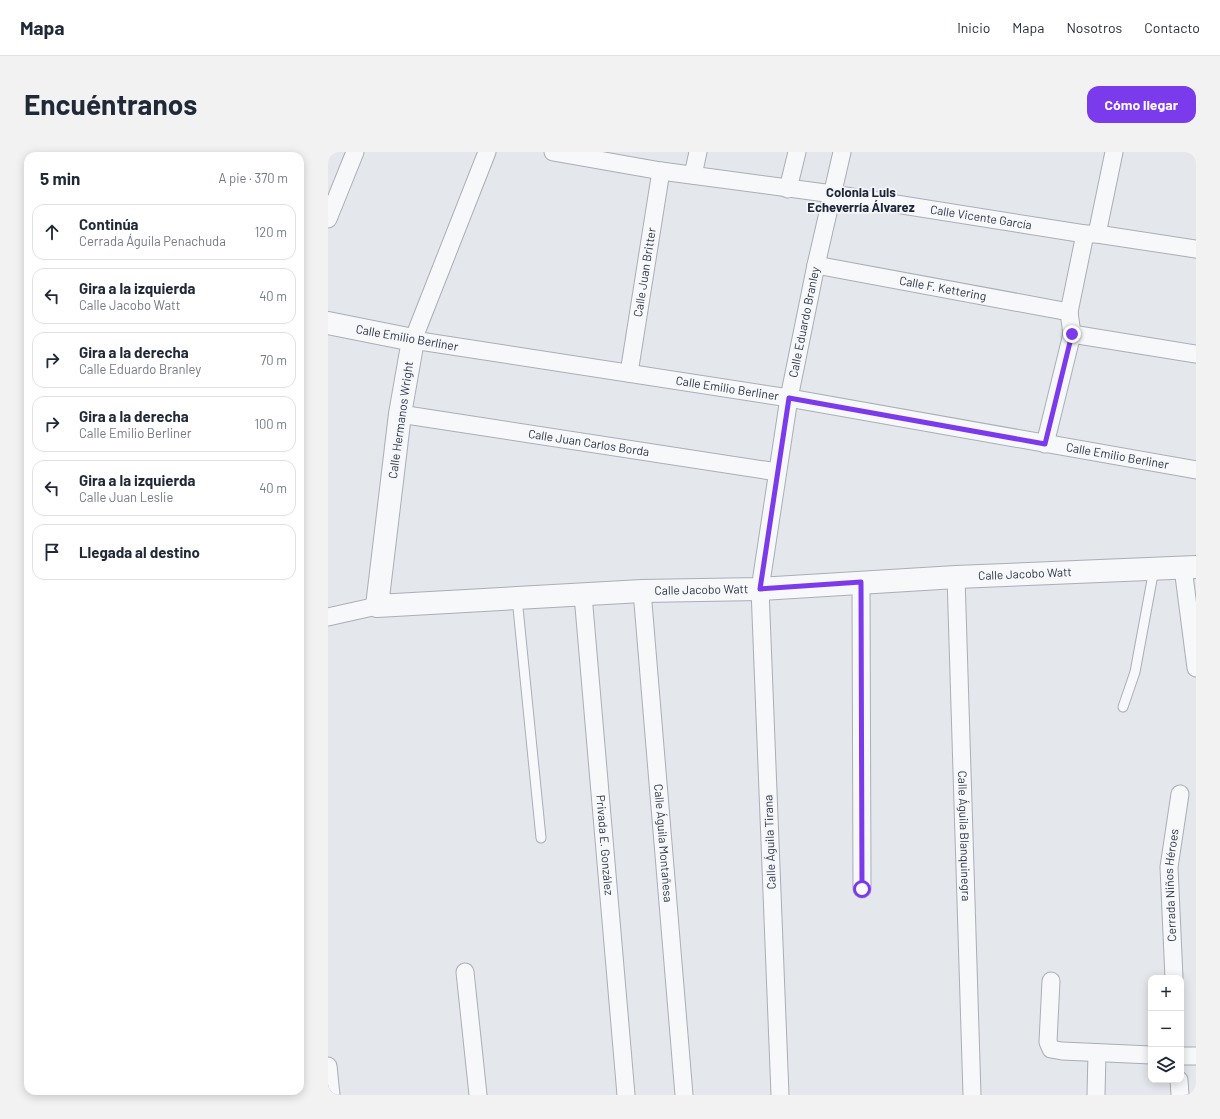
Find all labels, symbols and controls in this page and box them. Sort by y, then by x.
text: Mapa [20,16,64,39]
text: Inicio [957,19,990,36]
text: Mapa [1012,19,1044,36]
text: Nosotros [1066,19,1122,36]
text: Contacto [1144,19,1200,36]
button: Cómo llegar [1087,86,1196,123]
text: Encuéntranos [24,87,197,121]
text: 5 min [40,168,80,188]
text: A pie · 370 m [219,170,288,186]
district label: Colonia Luis Echeverría Álvarez [807,184,915,215]
street label: Calle Vicente García [929,202,1033,231]
text: Continúa [79,215,139,233]
icon: ahead [41,221,63,243]
text: 120 m [255,224,287,240]
street label: Calle Juan Britter [630,226,658,318]
text: Cerrada Águila Penachuda [79,233,226,249]
street label: Calle Eduardo Branley [785,265,822,379]
street label: Calle F. Kettering [898,273,988,303]
text: Gira a la izquierda [79,279,195,297]
icon: left [41,285,63,307]
text: 40 m [259,288,287,304]
text: Calle Jacobo Watt [79,297,180,313]
street label: Calle Emilio Berliner [355,321,460,353]
route end [1063,325,1081,343]
text: Gira a la derecha [79,343,189,361]
icon: right [41,349,63,371]
text: 70 m [260,352,287,368]
street label: Calle Hermanos Wright [385,360,415,480]
text: Calle Eduardo Branley [79,361,201,377]
street label: Calle Emilio Berliner [675,373,780,402]
text: Gira a la derecha [79,407,189,425]
icon: right [41,413,63,435]
text: 100 m [254,416,287,432]
text: Calle Emilio Berliner [79,425,192,441]
street label: Calle Juan Carlos Borda [527,426,650,458]
street label: Calle Emilio Berliner [1065,439,1171,471]
text: Gira a la izquierda [79,471,195,489]
icon: left [41,477,63,499]
text: 40 m [259,480,287,496]
text: Calle Juan Leslie [79,489,173,505]
icon: arrive [41,541,63,563]
text: Llegada al destino [79,543,200,561]
street label: Calle Jacobo Watt [978,564,1072,582]
street label: Calle Jacobo Watt [654,581,748,597]
street label: Calle Águila Blanquinegra [956,770,974,901]
street label: Calle Águila Montañesa [652,783,676,903]
street label: Privada E. González [594,794,617,896]
street label: Calle Águila Tirana [760,794,778,890]
street label: Cerrada Niños Héroes [1161,828,1181,942]
route start [853,880,871,898]
map controls [1148,975,1184,1083]
button: + [1148,975,1184,1011]
button: − [1148,1011,1184,1047]
button: layers [1148,1047,1184,1083]

